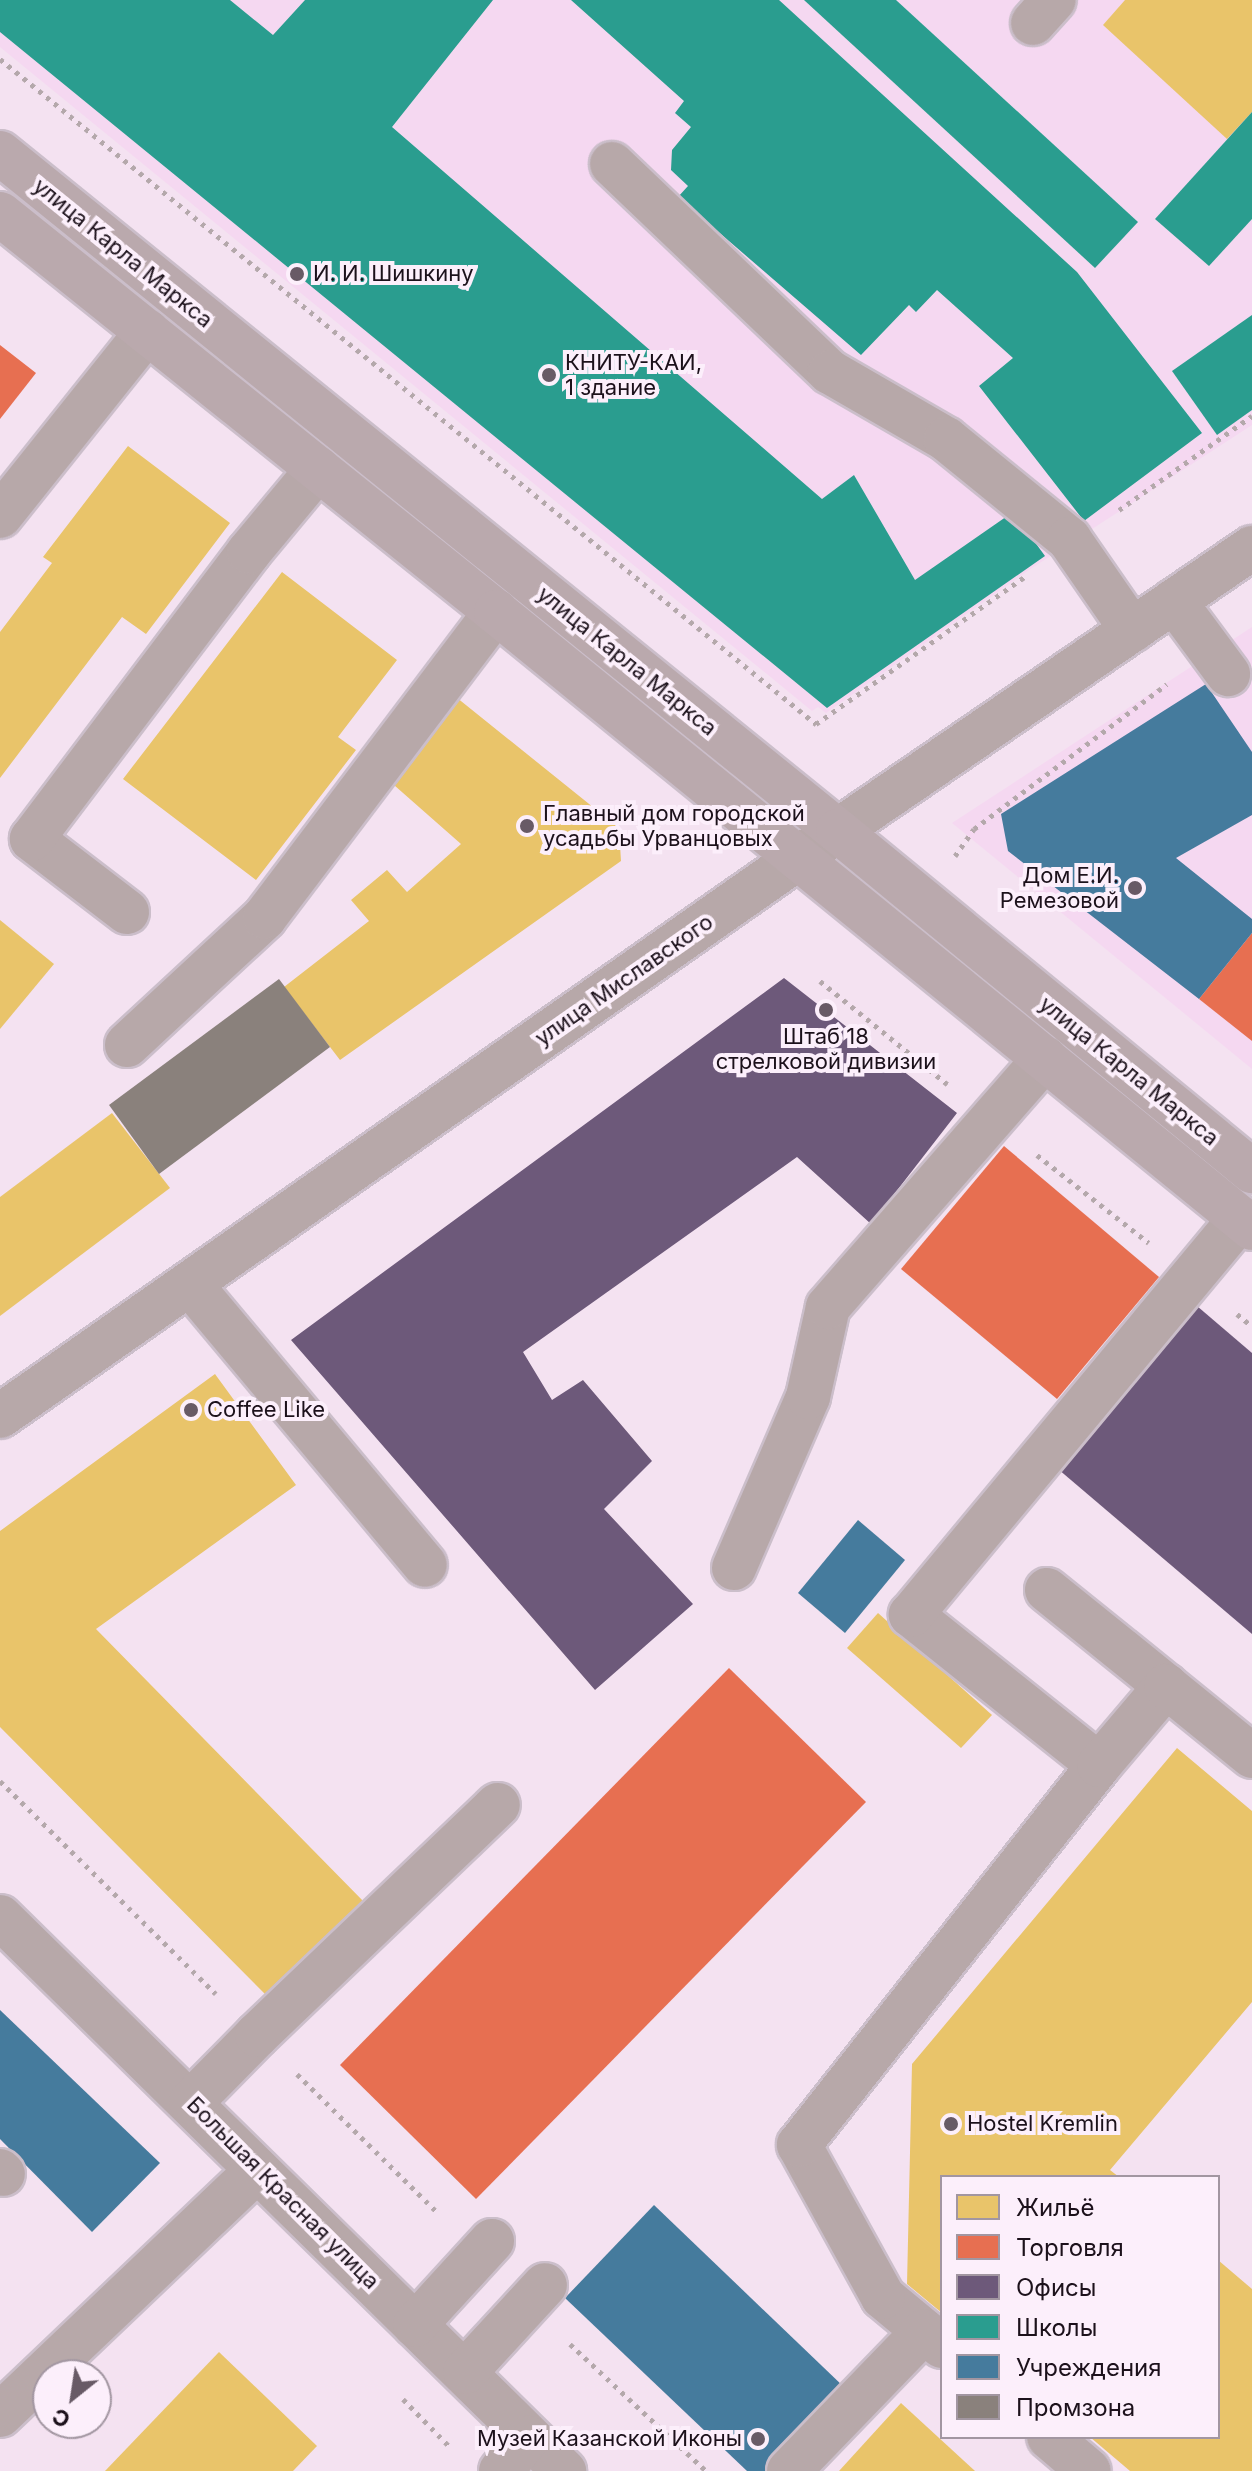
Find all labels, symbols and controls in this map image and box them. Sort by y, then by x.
street label: улица Карла Маркса [28,173,218,333]
place label: И. И. Шишкину [313,261,474,287]
marker: И. И. Шишкину [288,265,306,283]
place label: КНИТУ-КАИ, 1 здание [565,349,702,400]
marker: КНИТУ-КАИ, 1 здание [540,366,558,384]
street label: улица Карла Маркса [532,581,722,741]
place label: Главный дом городской усадьбы Урванцовых [543,800,805,852]
marker: Главный дом городской усадьбы Урванцовых [518,817,536,835]
place label: Дом Е.И. Ремезовой [1000,862,1119,914]
marker: Дом Е.И. Ремезовой [1126,879,1144,897]
street label: улица Миславского [530,909,718,1051]
street label: улица Карла Маркса [1034,991,1224,1151]
marker: Штаб 18 стрелковой дивизии [817,1001,835,1019]
place label: Штаб 18 стрелковой дивизии [716,1023,936,1074]
place label: Coffee Like [207,1397,325,1423]
marker: Coffee Like [182,1401,200,1419]
street label: Большая Красная улица [181,2091,385,2295]
place label: Hostel Kremlin [967,2111,1118,2137]
marker: Hostel Kremlin [942,2115,960,2133]
legend [940,2175,1220,2439]
text: Жильё [1016,2193,1094,2222]
text: Торговля [1016,2233,1124,2262]
text: Офисы [1016,2273,1096,2302]
text: Школы [1016,2313,1097,2342]
text: Учреждения [1016,2353,1162,2382]
north arrow [32,2359,112,2439]
text: Промзона [1016,2393,1135,2422]
text: С [47,2403,75,2433]
place label: Музей Казанской Иконы [477,2426,742,2452]
marker: Музей Казанской Иконы [749,2430,767,2448]

